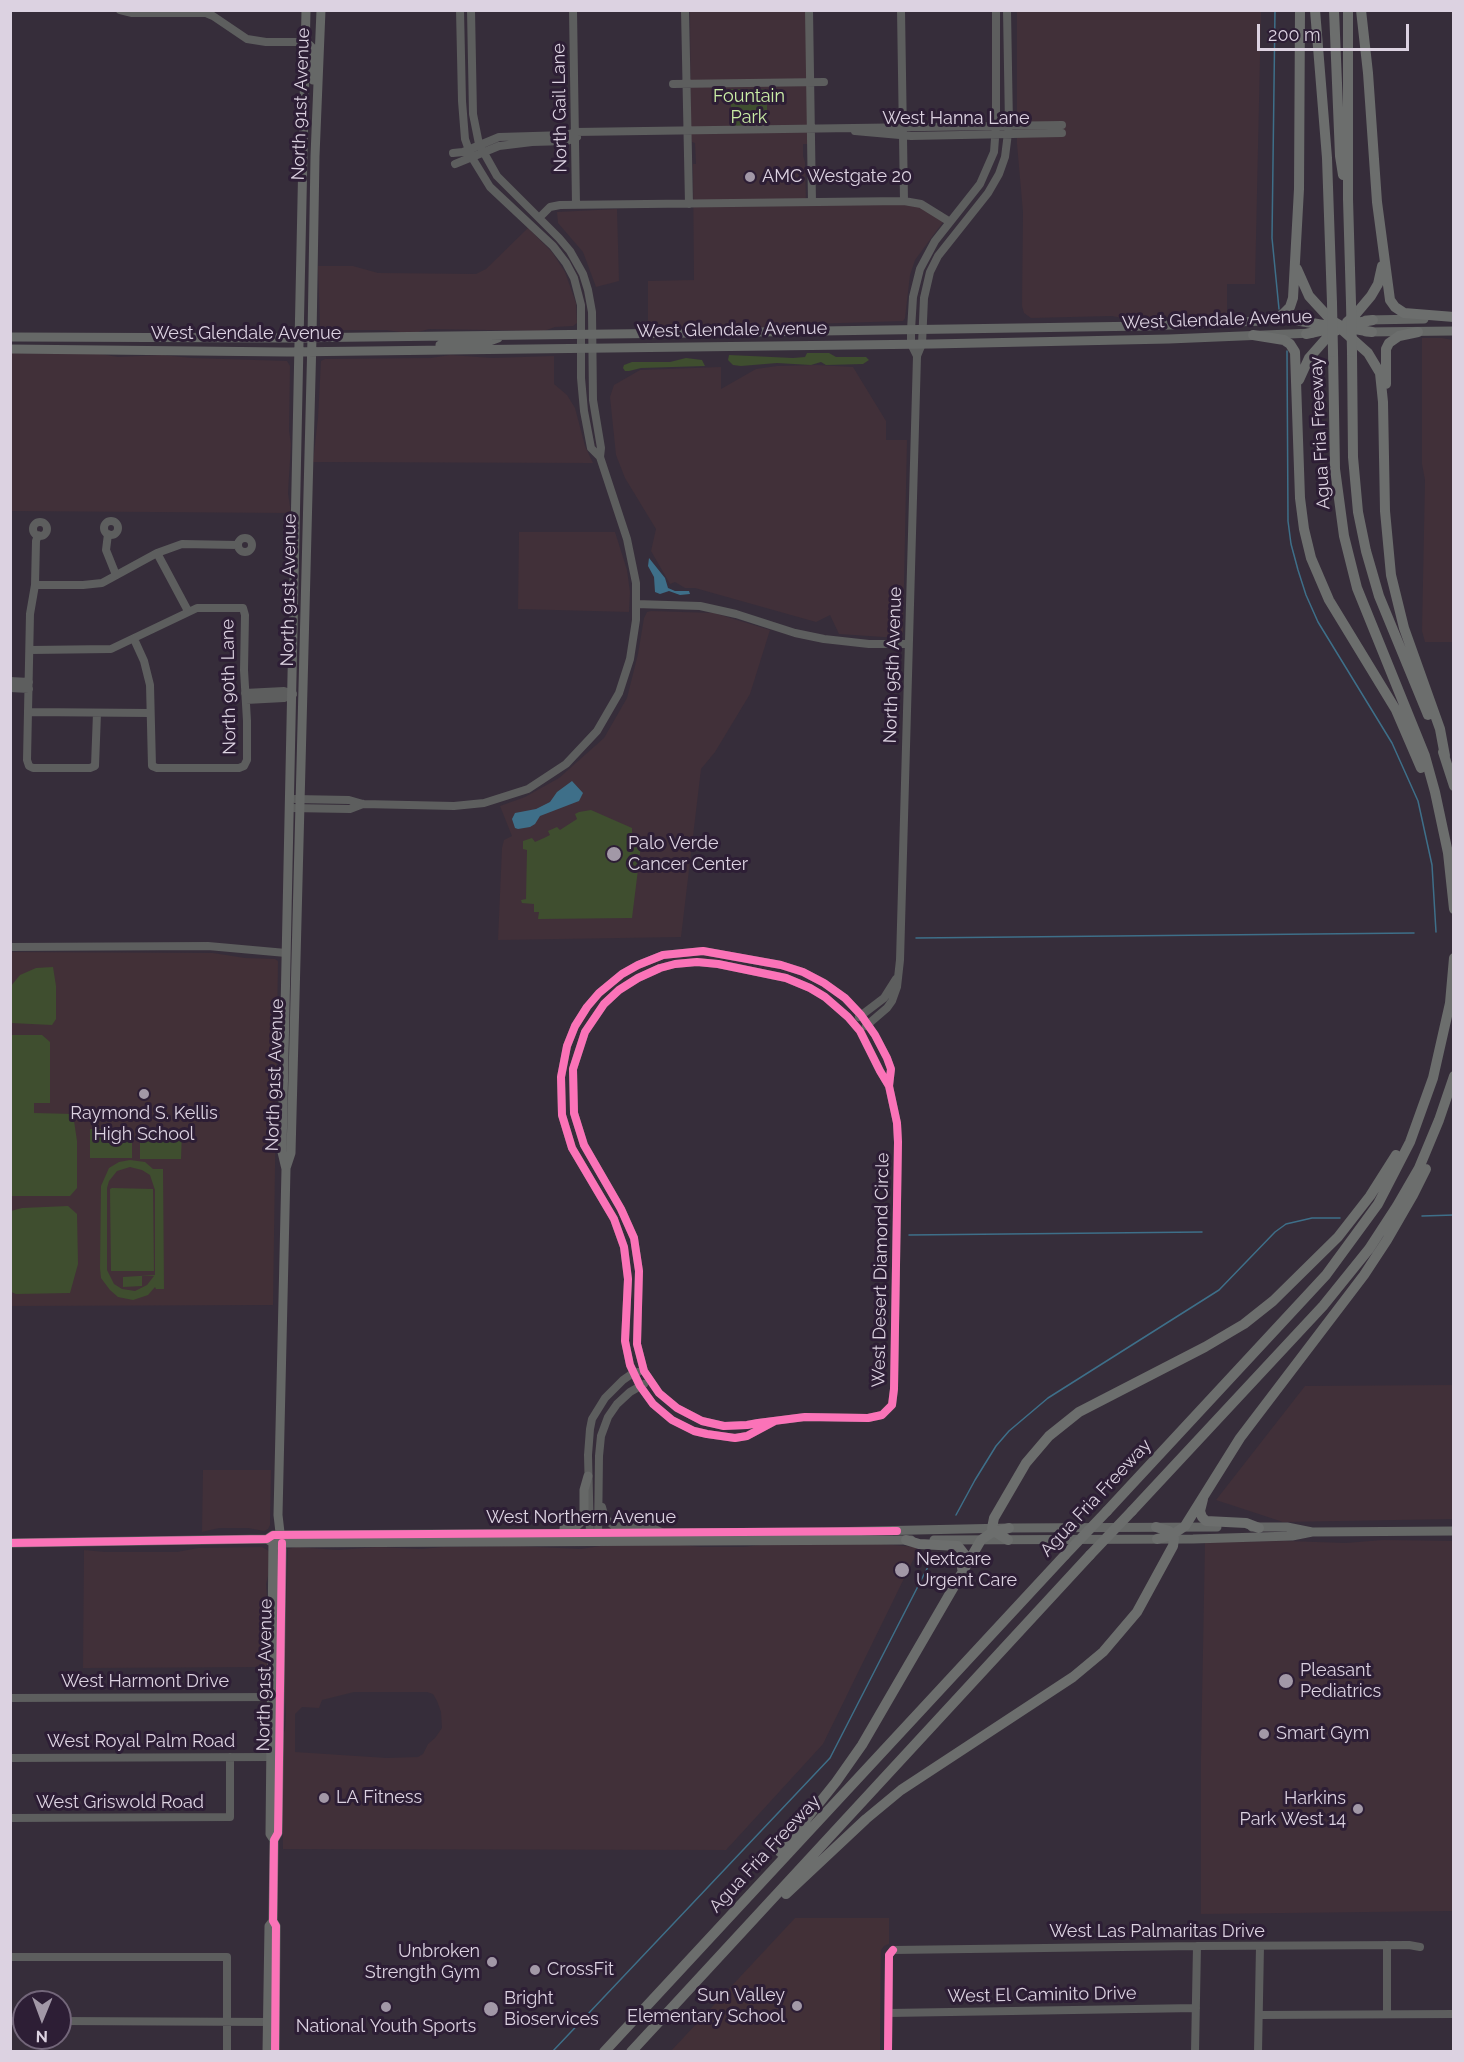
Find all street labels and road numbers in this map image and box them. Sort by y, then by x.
street label: North 91st Avenue [288,27,314,181]
street label: North Gail Lane [548,43,572,173]
street label: West Hanna Lane [882,108,1030,130]
street label: West Glendale Avenue [1121,306,1313,334]
street label: West Glendale Avenue [637,318,827,342]
street label: West Glendale Avenue [151,323,341,345]
street label: Agua Fria Freeway [1305,356,1335,510]
street label: North 91st Avenue [277,514,301,666]
street label: North 95th Avenue [879,586,907,744]
street label: North 90th Lane [217,619,241,755]
street label: North 91st Avenue [262,998,288,1152]
street label: West Desert Diamond Circle [868,1152,894,1388]
street label: Agua Fria Freeway [1036,1435,1156,1561]
street label: West Northern Avenue [486,1507,676,1529]
street label: North 91st Avenue [253,1599,277,1751]
street label: West Harmont Drive [61,1671,229,1693]
street label: West Royal Palm Road [47,1731,235,1753]
street label: Agua Fria Freeway [705,1791,825,1917]
street label: West Griswold Road [36,1792,204,1814]
street label: West Las Palmaritas Drive [1049,1921,1265,1943]
street label: West El Caminito Drive [947,1983,1137,2007]

